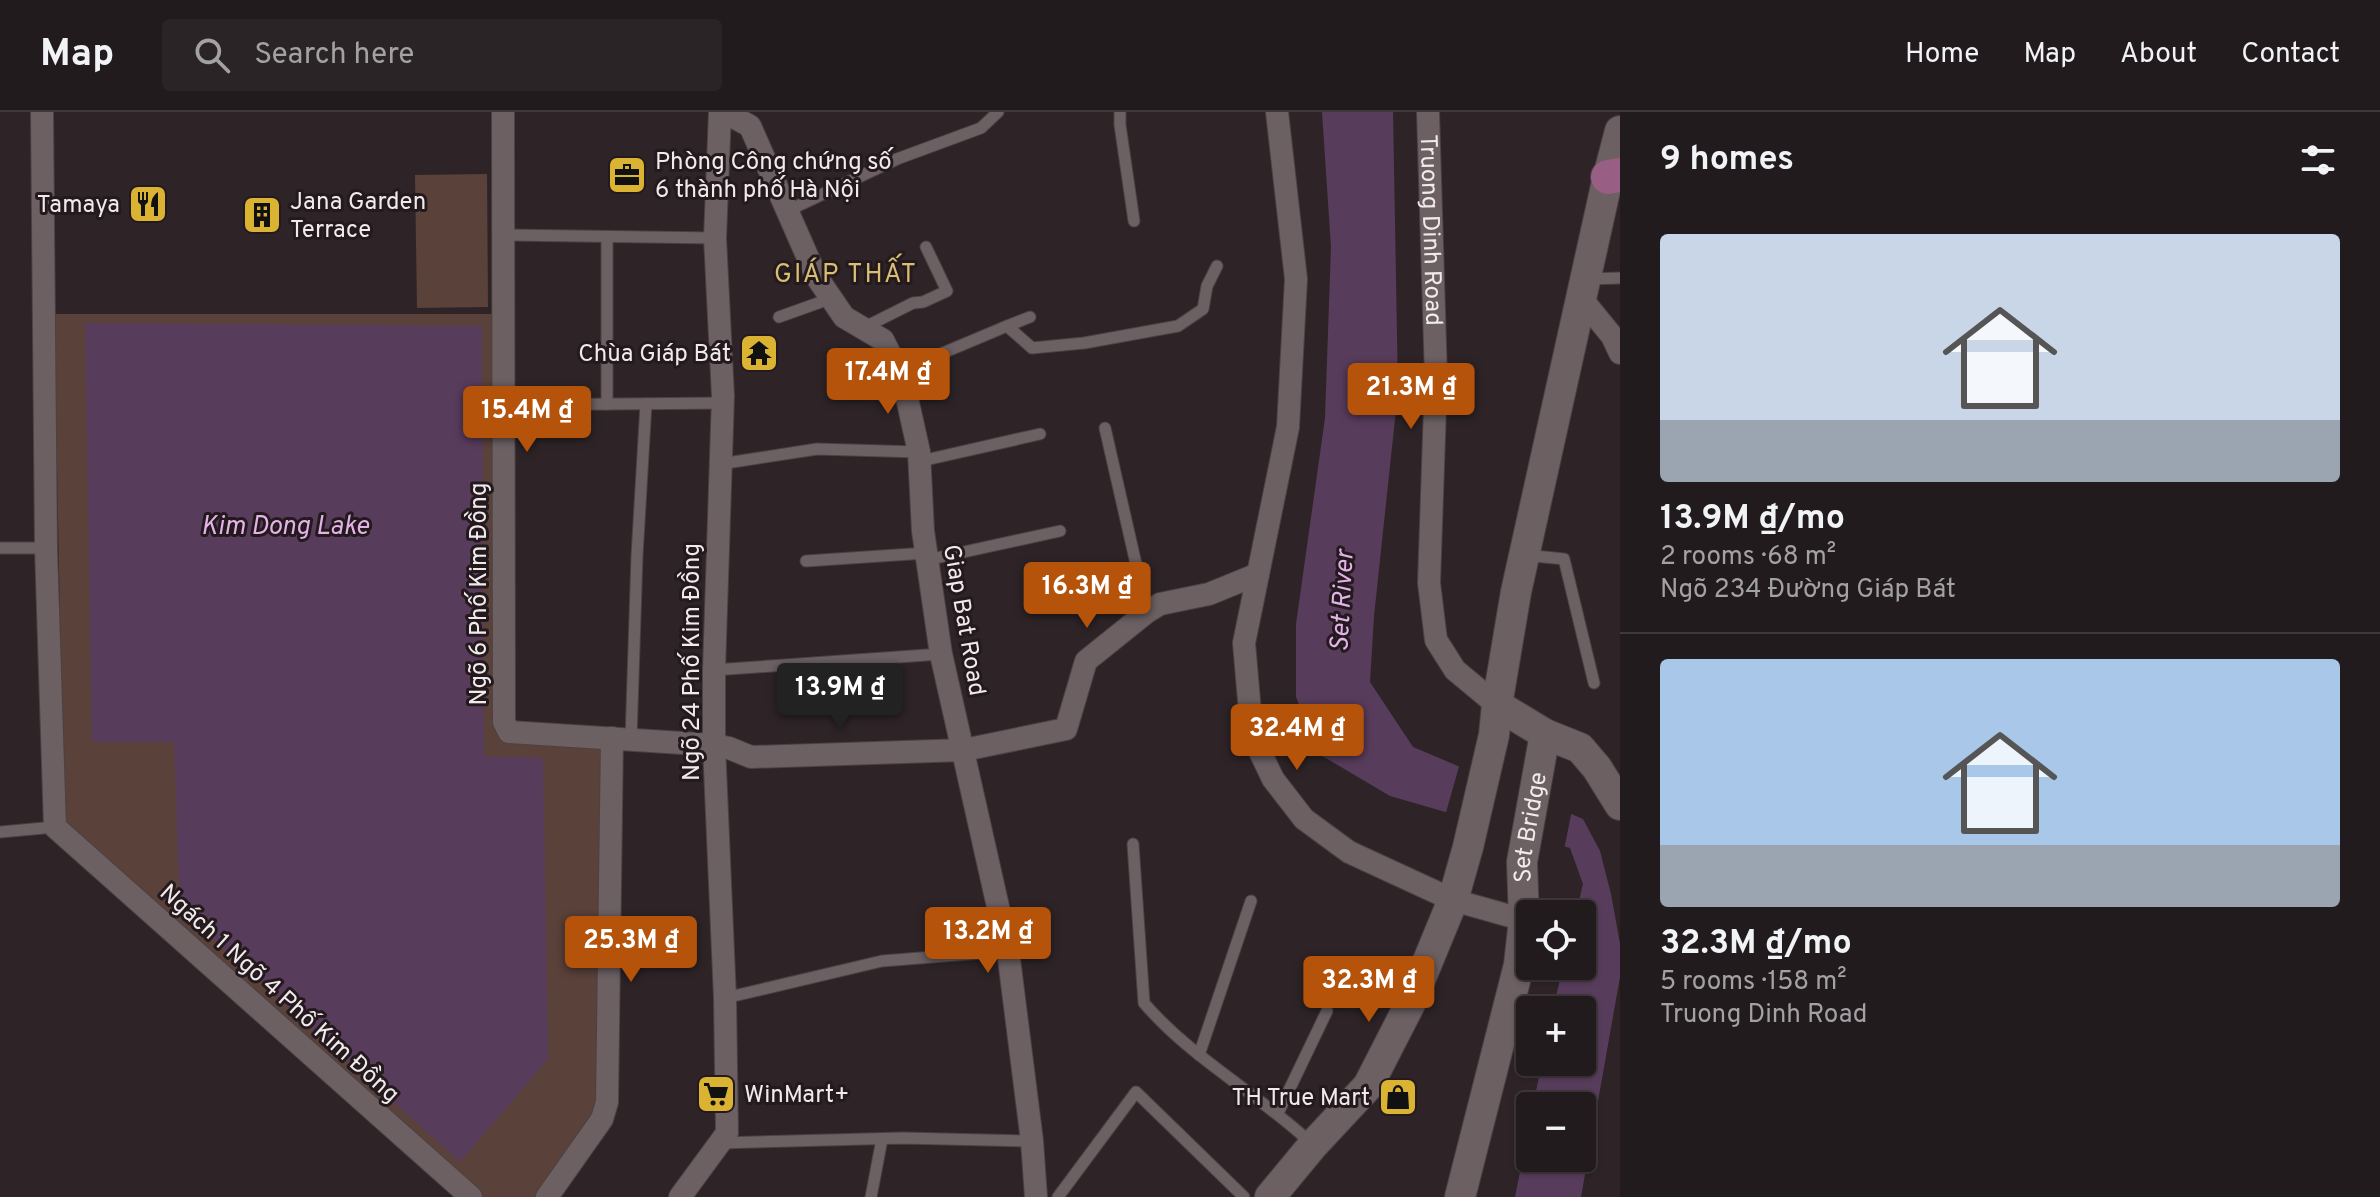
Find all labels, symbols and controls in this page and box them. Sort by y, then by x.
search box [162,19,722,91]
text: Map [40,31,114,80]
icon: search [190,33,234,77]
text: Search here [254,37,414,74]
text: Home [1905,37,1979,73]
text: Map [2023,37,2076,73]
text: About [2120,37,2197,73]
text: Contact [2241,37,2340,73]
street label: Truong Dinh Road [1412,134,1447,326]
icon: filters [2296,138,2340,182]
text: 9 homes [1660,139,1794,182]
place label: Phòng Công chứng số 6 thành phố Hà Nội [655,147,894,206]
office icon: Phòng Công chứng số 6 thành phố Hà Nội [606,154,648,196]
restaurant icon: Tamaya [127,183,169,225]
place label: Jana Garden Terrace [290,188,426,246]
place label: Tamaya [37,191,120,221]
building icon: Jana Garden Terrace [241,194,283,236]
district label: GIÁP THẤT [774,253,918,292]
icon: home [1928,286,2072,430]
temple icon: Chùa Giáp Bát [738,332,780,374]
place label: Chùa Giáp Bát [578,340,731,370]
pin: 17.4M ₫ [814,348,962,416]
text: 17.4M ₫ [845,357,931,390]
pin: 21.3M ₫ [1337,363,1485,431]
text: 21.3M ₫ [1366,372,1456,405]
pin: 15.4M ₫ [453,386,601,454]
text: 15.4M ₫ [481,395,573,428]
street label: Ngõ 6 Phố Kim Đồng [464,482,495,706]
text: 13.9M ₫/mo [1660,498,1845,541]
water label: Kim Dong Lake [201,511,370,544]
text: 2 rooms · 68 m² [1660,541,1836,574]
street label: Giap Bat Road [935,542,991,698]
street label: Ngõ 24 Phố Kim Đồng [677,543,708,781]
water label: Set River [1324,547,1363,653]
pin: 16.3M ₫ [1013,562,1161,630]
text: 16.3M ₫ [1042,571,1132,604]
text: Ngõ 234 Đường Giáp Bát [1660,574,1956,607]
pin: 13.9M ₫ [766,663,914,731]
text: 13.9M ₫ [795,672,885,705]
pin: 32.4M ₫ [1223,704,1371,772]
icon: home [1928,711,2072,855]
text: 32.4M ₫ [1249,713,1345,746]
street label: Set Bridge [1509,770,1555,883]
street label: Ngách 1 Ngõ 4 Phố Kim Đồng [152,878,406,1110]
map controls [1516,900,1596,1172]
button: locate [1516,900,1596,980]
pin: 13.2M ₫ [914,907,1062,975]
pin: 25.3M ₫ [557,916,705,984]
text: 13.2M ₫ [943,916,1033,949]
text: 32.3M ₫/mo [1660,923,1852,966]
text: 25.3M ₫ [583,925,679,958]
pin: 32.3M ₫ [1295,956,1443,1024]
text: 32.3M ₫ [1321,965,1417,998]
text: 5 rooms · 158 m² [1660,966,1847,999]
button: + [1516,996,1596,1076]
text: Truong Dinh Road [1660,999,1867,1032]
supermarket icon: WinMart+ [695,1073,737,1115]
shop icon: TH True Mart [1377,1076,1419,1118]
place label: WinMart+ [744,1081,850,1111]
place label: TH True Mart [1231,1084,1370,1114]
button: − [1516,1092,1596,1172]

